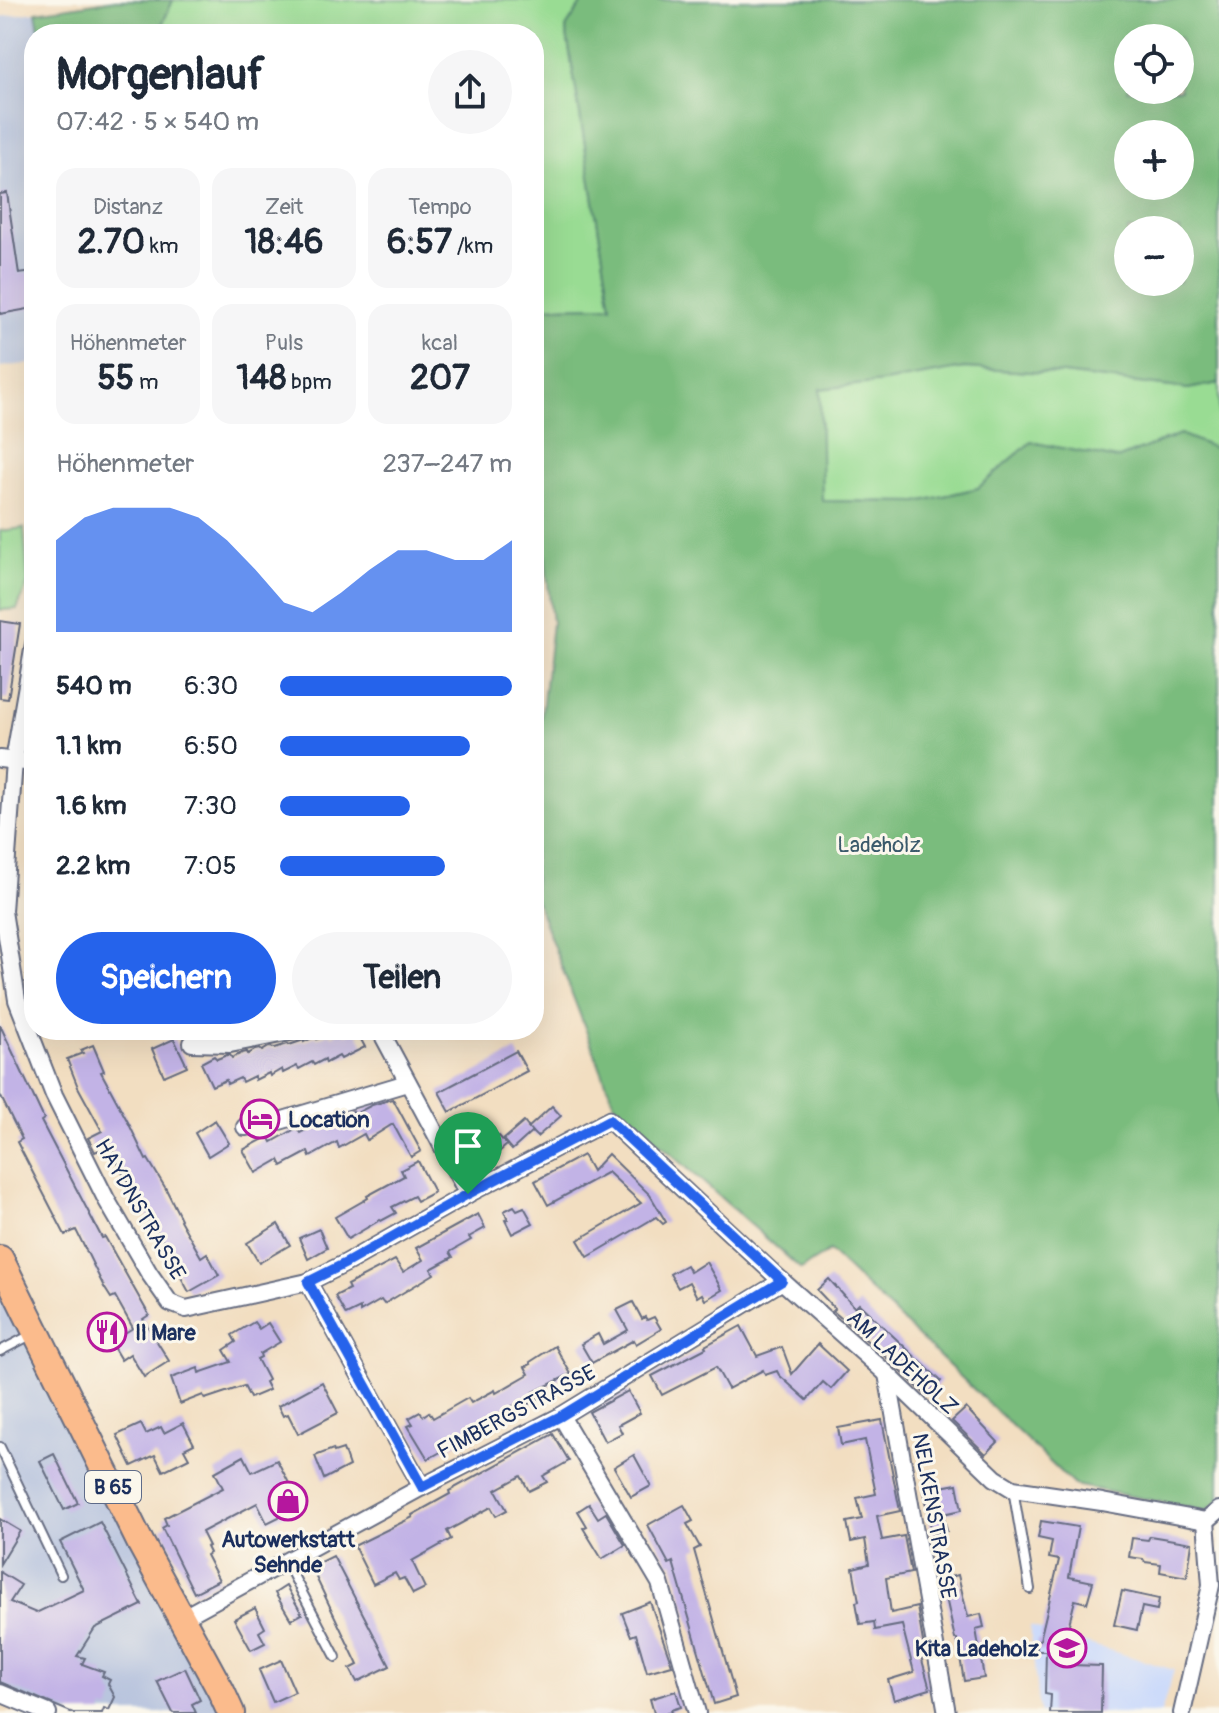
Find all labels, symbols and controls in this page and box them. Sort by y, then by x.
map controls [1114,24,1194,296]
button: locate [1114,24,1194,104]
text: Morgenlauf [56,48,265,103]
button: share [428,50,512,134]
text: 07:42 · 5 × 540 m [56,106,259,138]
button: + [1114,120,1194,200]
text: Distanz [93,193,163,221]
text: Zeit [265,193,303,221]
text: Tempo [408,193,472,221]
button: − [1114,216,1194,296]
text: 2.70 [77,221,145,264]
text: 18:46 [244,221,324,264]
text: 6:57 [387,221,452,264]
text: km [145,232,179,260]
text: /km [452,232,493,260]
text: Höhenmeter [69,329,187,357]
text: Puls [265,329,303,357]
text: kcal [422,329,458,357]
text: 55 [97,357,134,400]
text: 148 [236,357,286,400]
text: 207 [410,357,470,400]
text: m [134,368,159,396]
text: bpm [286,368,332,396]
text: Höhenmeter [56,448,194,480]
text: 237–247 m [383,448,512,480]
text: 540 m [56,670,132,702]
text: 6:30 [184,670,238,702]
text: 1.1 km [56,730,122,762]
text: 6:50 [184,730,238,762]
text: 1.6 km [56,790,127,822]
text: 7:30 [184,790,237,822]
park label: Ladeholz [837,831,921,859]
text: 2.2 km [56,850,130,882]
text: 7:05 [184,850,237,882]
button: Speichern [56,932,276,1024]
button: Teilen [292,932,512,1024]
hotel icon: Location [239,1098,281,1140]
place label: Location [288,1106,370,1134]
pin [434,1112,502,1194]
icon: arrive [446,1124,490,1168]
street label: HAYDNSTRASSE [88,1134,192,1285]
street label: AM LADEHOLZ [841,1304,964,1421]
restaurant icon: Il Mare [86,1311,128,1353]
place label: Il Mare [135,1319,197,1347]
street label: FIMBERGSTRASSE [432,1358,601,1465]
street label: NELKENSTRASSE [906,1431,962,1601]
road number: B 65 [85,1471,141,1503]
shop icon: Autowerkstatt Sehnde [267,1480,309,1522]
place label: Autowerkstatt Sehnde [221,1526,356,1579]
school or university icon: Kita Ladeholz [1046,1627,1088,1669]
place label: Kita Ladeholz [915,1635,1040,1663]

